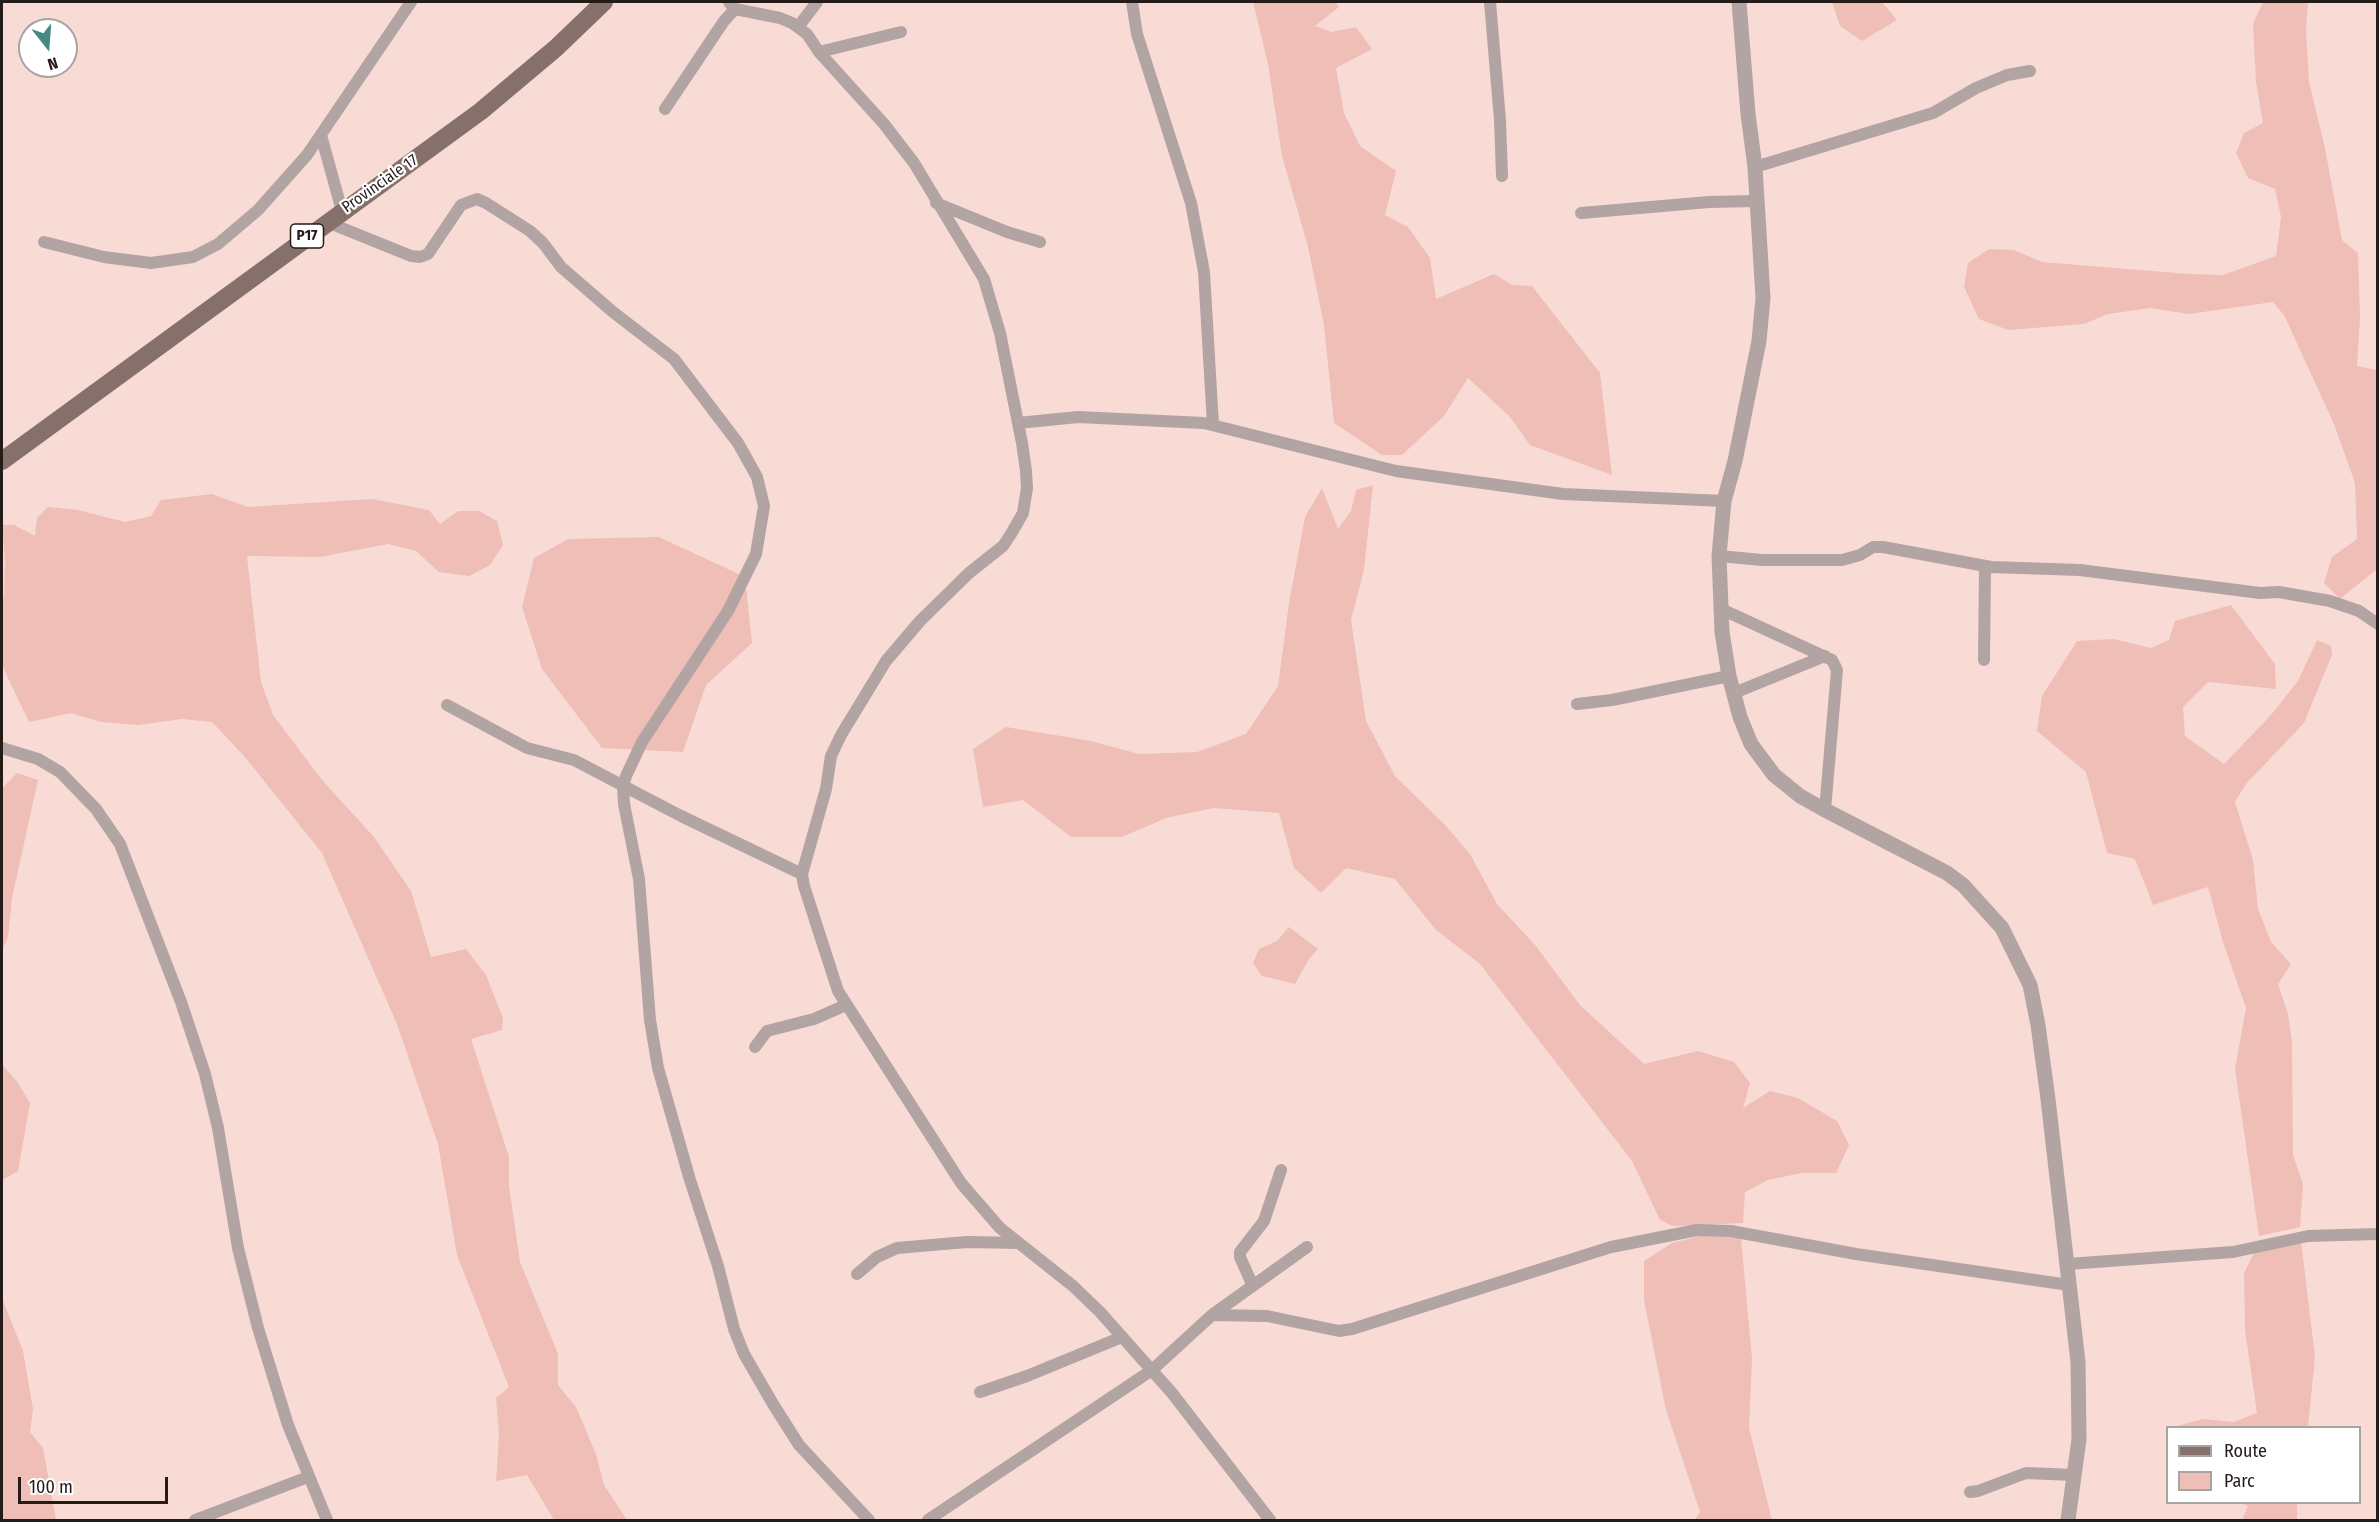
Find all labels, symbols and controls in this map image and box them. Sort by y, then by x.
north arrow [18,18,78,78]
text: N [45,53,60,74]
street label: Provinciale 17 [338,151,422,217]
road number: P17 [290,224,324,248]
legend [2166,1426,2361,1504]
text: Route [2224,1440,2267,1462]
scale bar [21,1465,171,1503]
text: Parc [2224,1470,2255,1492]
text: 100 m [29,1476,73,1498]

